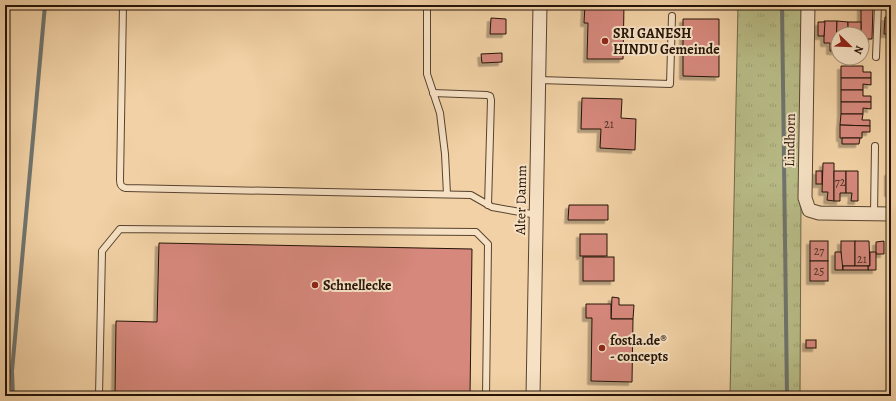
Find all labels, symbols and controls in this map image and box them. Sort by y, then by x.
place label: SRI GANESH HINDU Gemeinde [613,24,720,59]
north arrow [830,26,870,66]
marker: SRI GANESH HINDU Gemeinde [600,36,610,46]
text: N [850,43,867,56]
street label: Lindhorn [780,113,800,167]
house number: 21 [604,116,614,132]
street label: Alter Damm [511,164,531,236]
house number: 72 [835,174,846,190]
house number: 27 [814,243,825,259]
house number: 21 [857,251,867,267]
house number: 25 [814,263,824,279]
place label: Schnellecke [323,276,392,295]
marker: Schnellecke [310,280,320,290]
place label: fostla.de® - concepts [610,331,668,366]
marker: fostla.de® - concepts [597,343,607,353]

